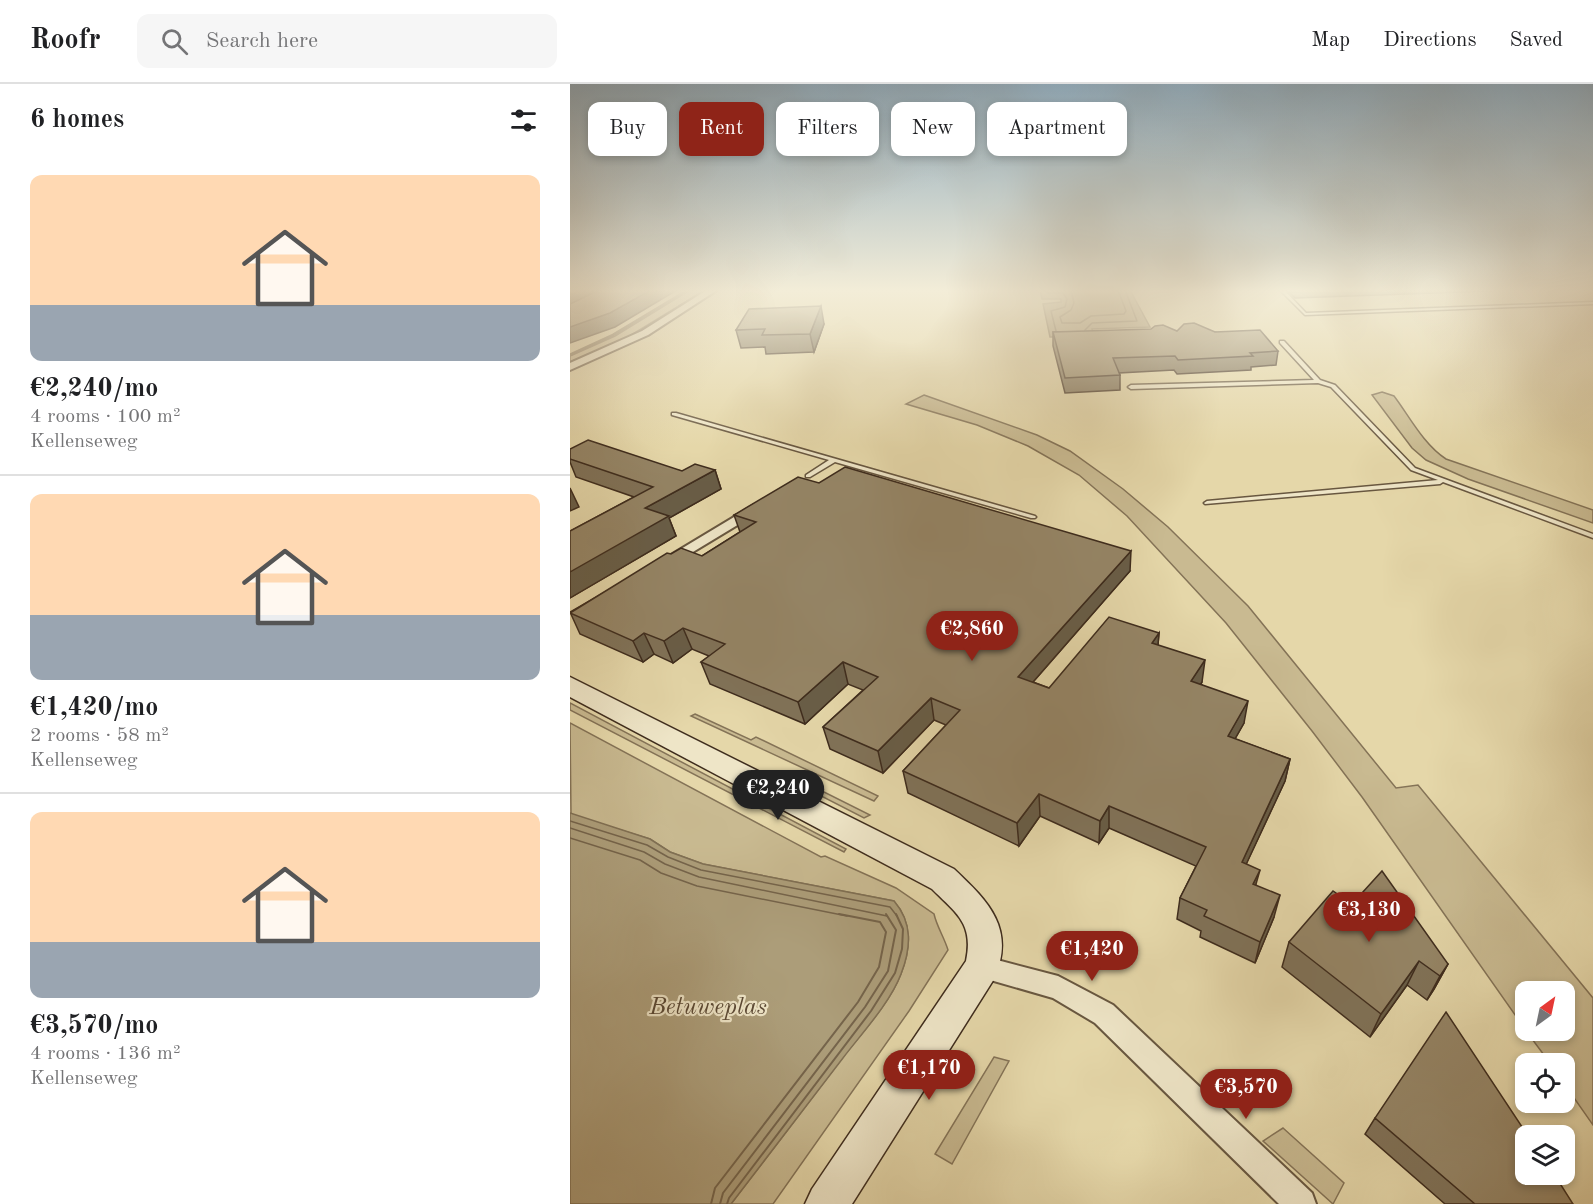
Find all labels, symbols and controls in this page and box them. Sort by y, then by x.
search box [137,14,557,68]
icon: search [158,25,191,58]
text: Roofr [30,27,101,55]
text: Search here [206,30,318,52]
text: Map [1311,30,1350,51]
text: Directions [1383,30,1477,51]
text: Saved [1510,30,1563,51]
chip: Buy [588,102,667,156]
chip: Rent [679,102,764,156]
chip: Filters [776,102,879,156]
chip: New [891,102,975,156]
chip: Apartment [987,102,1127,156]
icon: filters [507,104,540,137]
text: 6 homes [30,107,124,133]
icon: home [231,214,339,322]
text: €2,240/mo [30,376,158,402]
text: 4 rooms · 100 m² [30,407,180,427]
text: Kellenseweg [30,432,138,452]
icon: home [231,533,339,641]
pin: €2,860 [923,611,1021,662]
text: €2,860 [940,620,1004,640]
text: €1,420/mo [30,695,158,721]
text: 2 rooms · 58 m² [30,726,169,746]
text: Kellenseweg [30,751,138,771]
pin: €2,240 [729,770,827,821]
text: €2,240 [746,779,810,799]
icon: home [231,851,339,959]
pin: €3,130 [1320,892,1418,943]
text: €3,130 [1337,901,1401,921]
pin: €1,420 [1043,931,1141,982]
text: €1,420 [1060,940,1124,960]
north arrow [1515,981,1575,1041]
map controls [1515,981,1575,1185]
water label: Betuweplas [648,996,767,1020]
text: €3,570/mo [30,1013,158,1039]
text: 4 rooms · 136 m² [30,1044,180,1064]
pin: €1,170 [880,1050,978,1101]
button: locate [1515,1053,1575,1113]
text: €1,170 [897,1059,961,1079]
text: Kellenseweg [30,1069,138,1089]
pin: €3,570 [1197,1069,1295,1120]
text: €3,570 [1214,1078,1278,1098]
button: layers [1515,1125,1575,1185]

